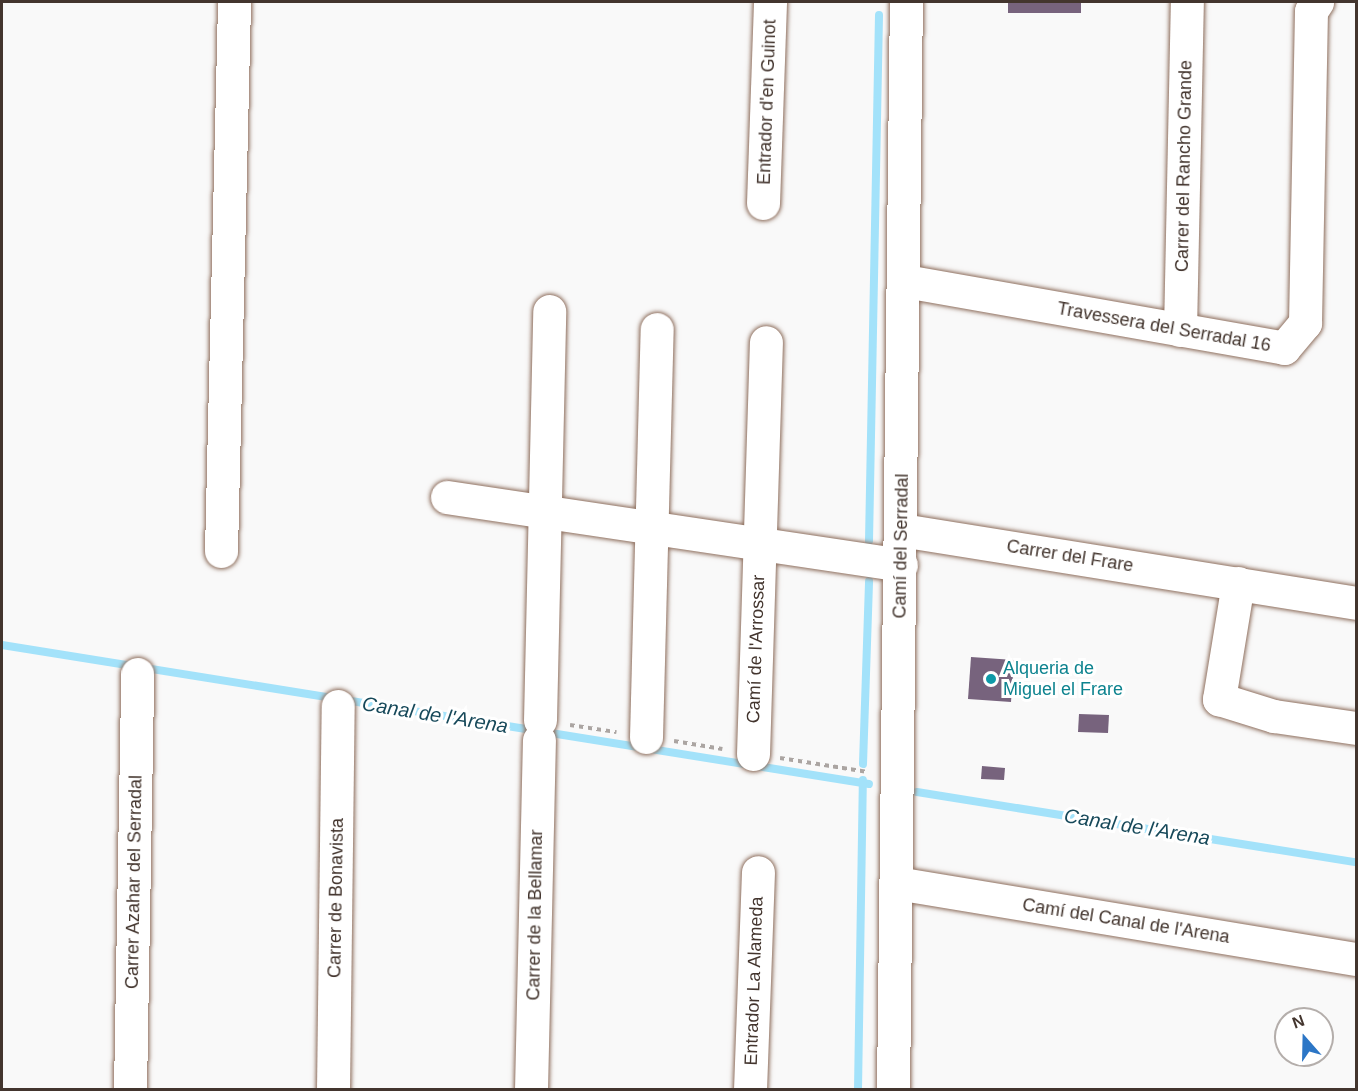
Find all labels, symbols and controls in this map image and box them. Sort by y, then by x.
street label: Entrador d'en Guinot [753,19,781,185]
street label: Carrer del Rancho Grande [1171,60,1197,272]
street label: Travessera del Serradal 16 [1056,298,1272,356]
street label: Camí del Serradal [889,473,913,619]
street label: Carrer del Frare [1005,535,1135,577]
street label: Camí de l'Arrossar [743,574,769,724]
place label: Alqueria de Miguel el Frare [1003,658,1123,700]
marker: Alqueria de Miguel el Frare [984,672,998,686]
water label: Canal de l'Arena [360,692,510,738]
street label: Carrer Azahar del Serradal [121,774,147,990]
water label: Canal de l'Arena [1062,804,1212,850]
street label: Carrer de Bonavista [324,818,348,978]
street label: Carrer de la Bellamar [523,829,547,1001]
street label: Camí del Canal de l'Arena [1021,894,1231,948]
street label: Entrador La Alameda [740,896,768,1066]
north arrow [1274,1007,1334,1067]
text: N [1290,1012,1307,1031]

